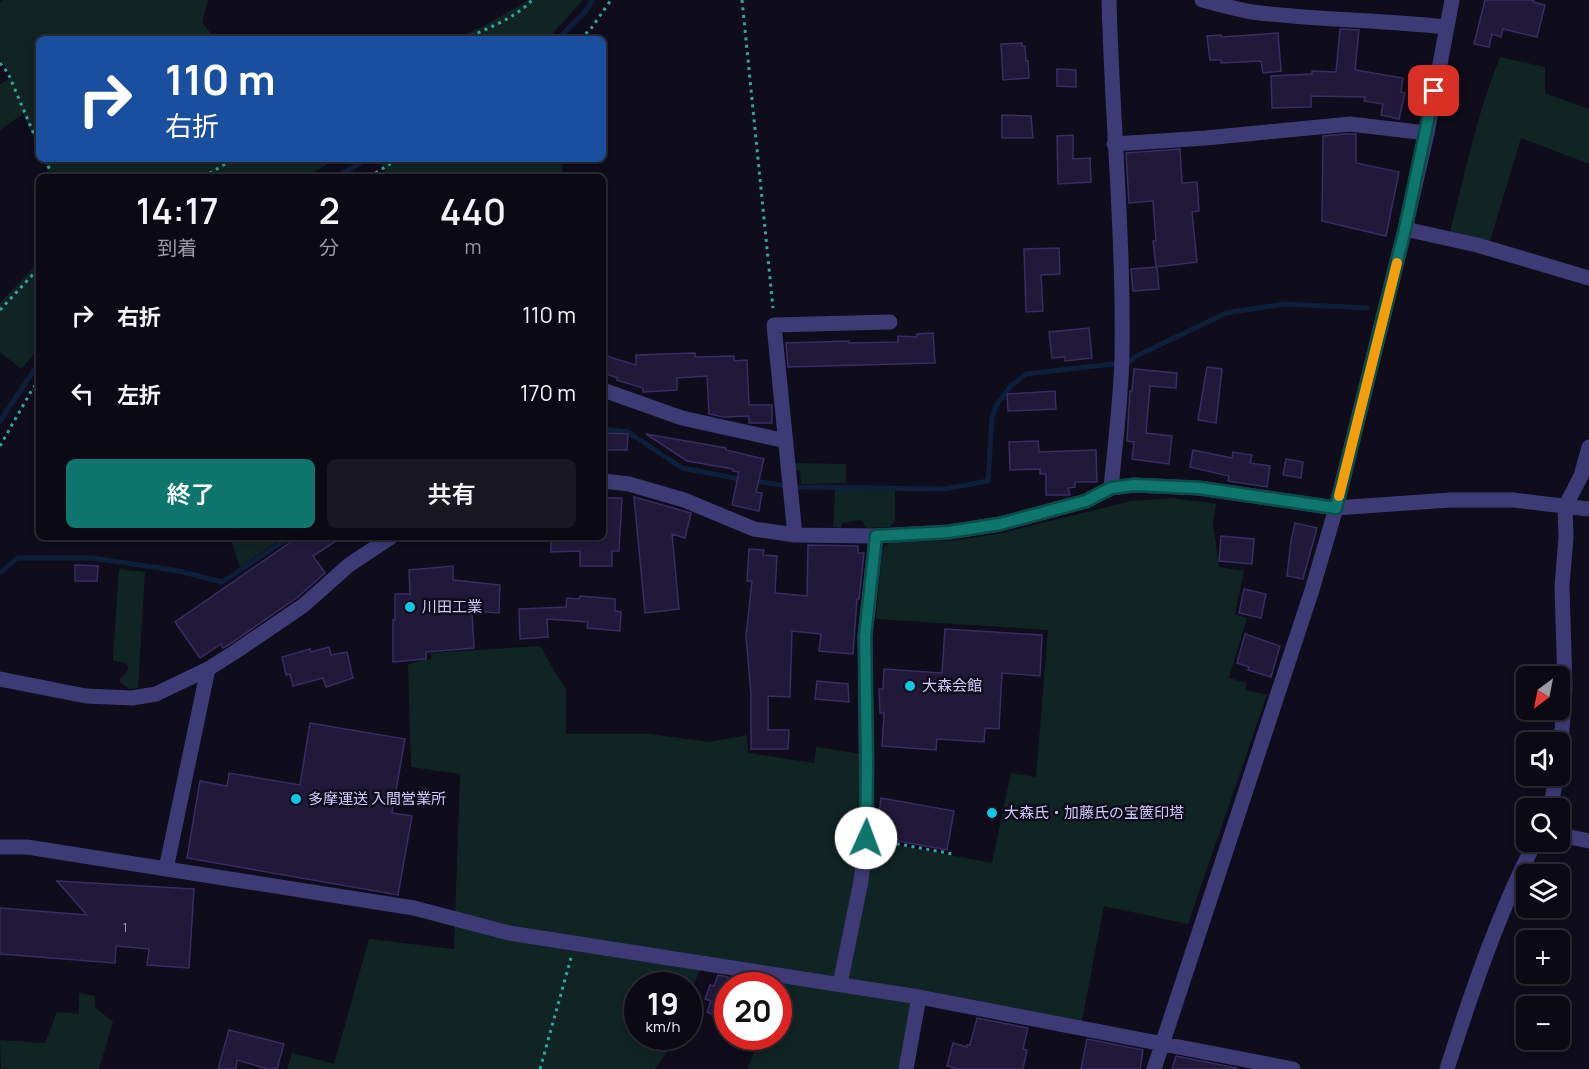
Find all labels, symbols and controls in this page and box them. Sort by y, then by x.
text: 110 m [165,50,276,108]
icon: right [66,60,144,138]
pin [1408,65,1459,116]
icon: arrive [1417,74,1450,107]
text: 右折 [165,107,219,144]
text: 14:17 [136,186,219,235]
text: 2 [319,186,340,235]
text: 440 [440,187,506,236]
text: m [464,233,481,260]
text: 到着 [157,234,197,261]
text: 分 [319,234,339,261]
icon: right [66,299,99,332]
text: 110 m [522,300,576,330]
text: 右折 [117,302,161,332]
icon: left [66,377,99,410]
text: 170 m [520,378,576,408]
text: 左折 [117,380,161,410]
button: 終了 [66,459,315,528]
button: 共有 [327,459,576,528]
place label: 川田工業 [422,596,482,617]
marker: 川田工業 [403,600,417,614]
north arrow [1516,666,1570,720]
map controls [1516,666,1570,1050]
place label: 大森会館 [922,675,982,696]
marker: 大森会館 [903,679,917,693]
button: sound [1516,732,1570,786]
place label: 多摩運送 入間営業所 [308,788,446,809]
marker: 多摩運送 入間営業所 [289,792,303,806]
button: search [1516,798,1570,852]
place label: 大森氏・加藤氏の宝篋印塔 [1004,802,1184,823]
position arrow [834,806,898,870]
marker: 大森氏・加藤氏の宝篋印塔 [985,806,999,820]
button: layers [1516,864,1570,918]
house number: 1 [123,919,127,936]
button: + [1516,930,1570,984]
speed limit sign: 20 [714,972,792,1050]
text: 19 [647,983,679,1024]
button: − [1516,996,1570,1050]
text: km/h [646,1016,680,1037]

